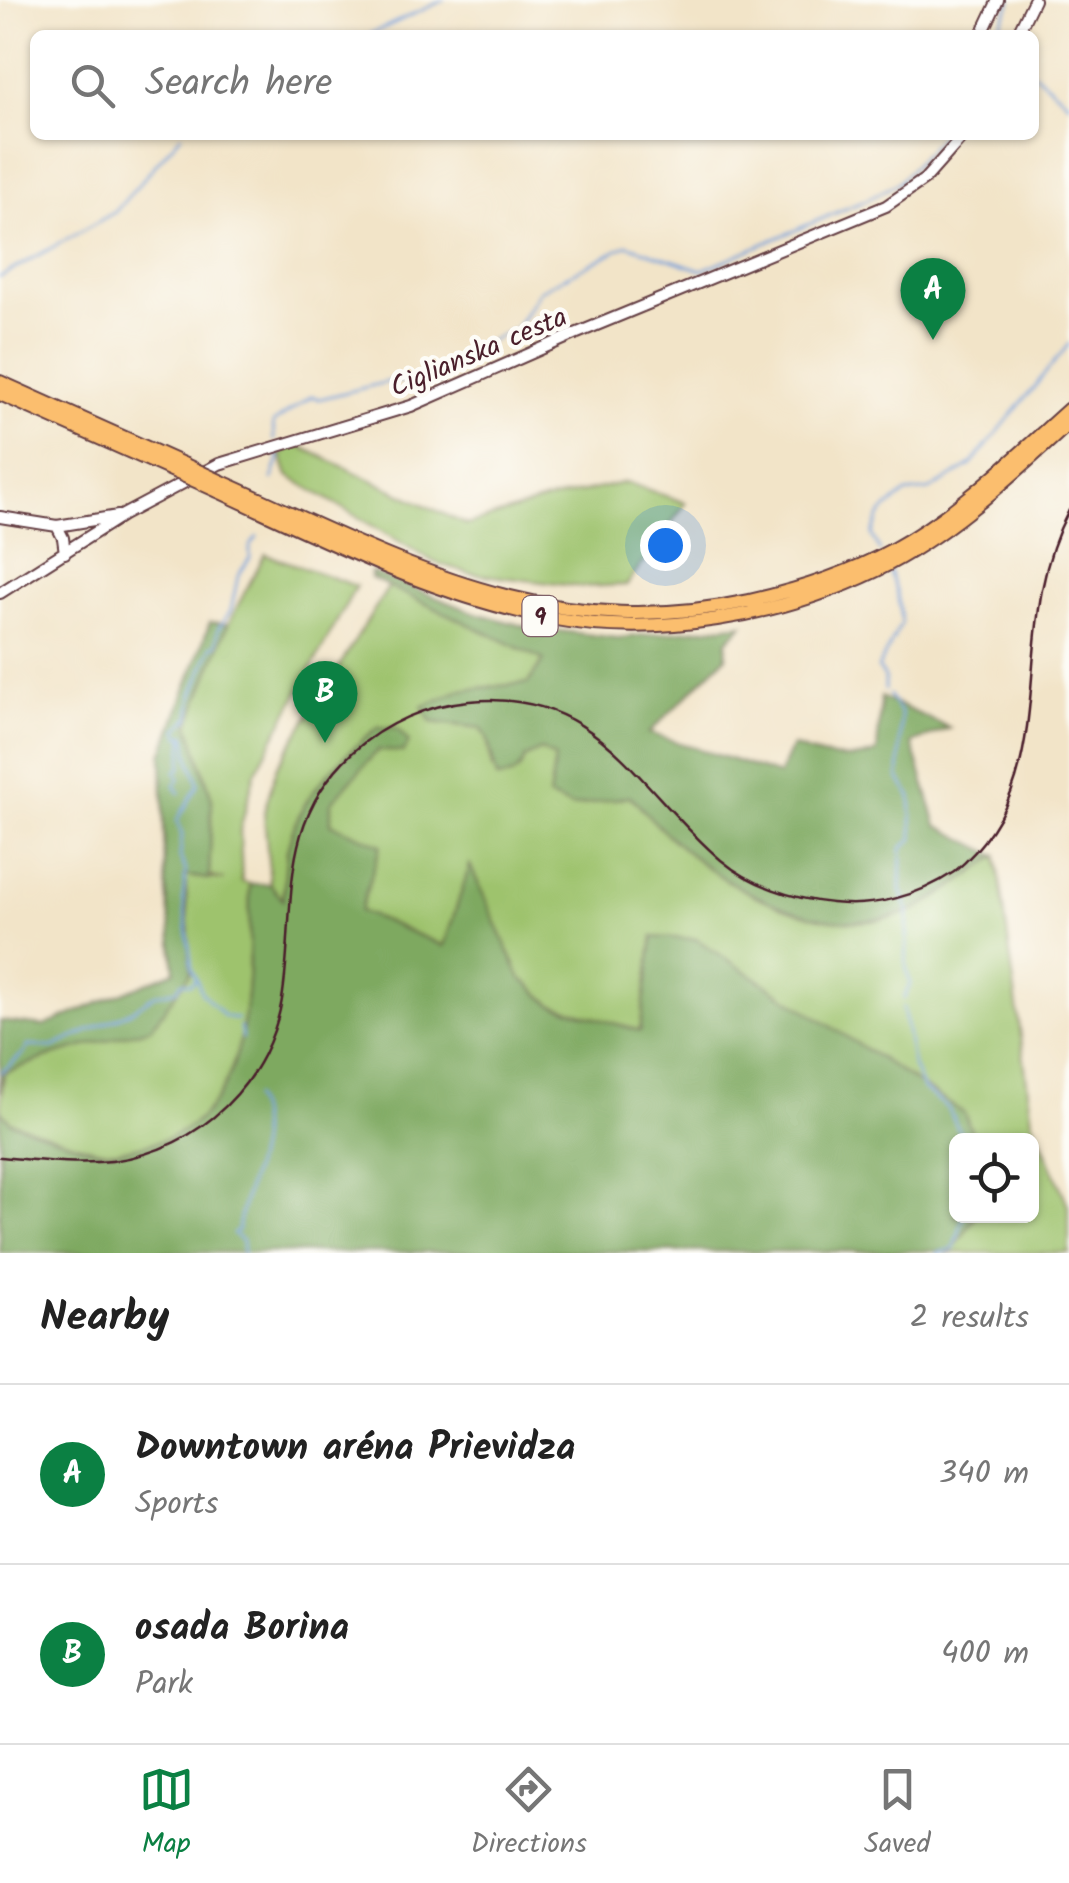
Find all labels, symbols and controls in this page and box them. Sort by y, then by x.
search box [30,30,1039,140]
text: Search here [145,55,332,115]
icon: search [65,58,120,113]
pin: A [900,258,966,340]
street label: Ciglianska cesta [383,296,575,411]
your location [640,520,691,571]
road number: 9 [522,596,558,636]
pin: B [292,660,358,743]
map controls [949,1133,1039,1223]
button: locate [949,1133,1039,1223]
text: Nearby [40,1285,169,1352]
text: 2 results [910,1293,1029,1344]
text: Downtown aréna Prievidza [135,1419,575,1479]
text: A [62,1449,83,1500]
text: 340 m [939,1449,1029,1500]
text: Sports [135,1479,218,1530]
text: osada Borina [135,1599,349,1659]
text: B [63,1629,82,1680]
text: 400 m [941,1629,1029,1680]
text: Park [135,1659,193,1710]
tab: Map [139,1762,194,1867]
tab: Directions [471,1762,587,1867]
tab: Saved [864,1762,930,1867]

